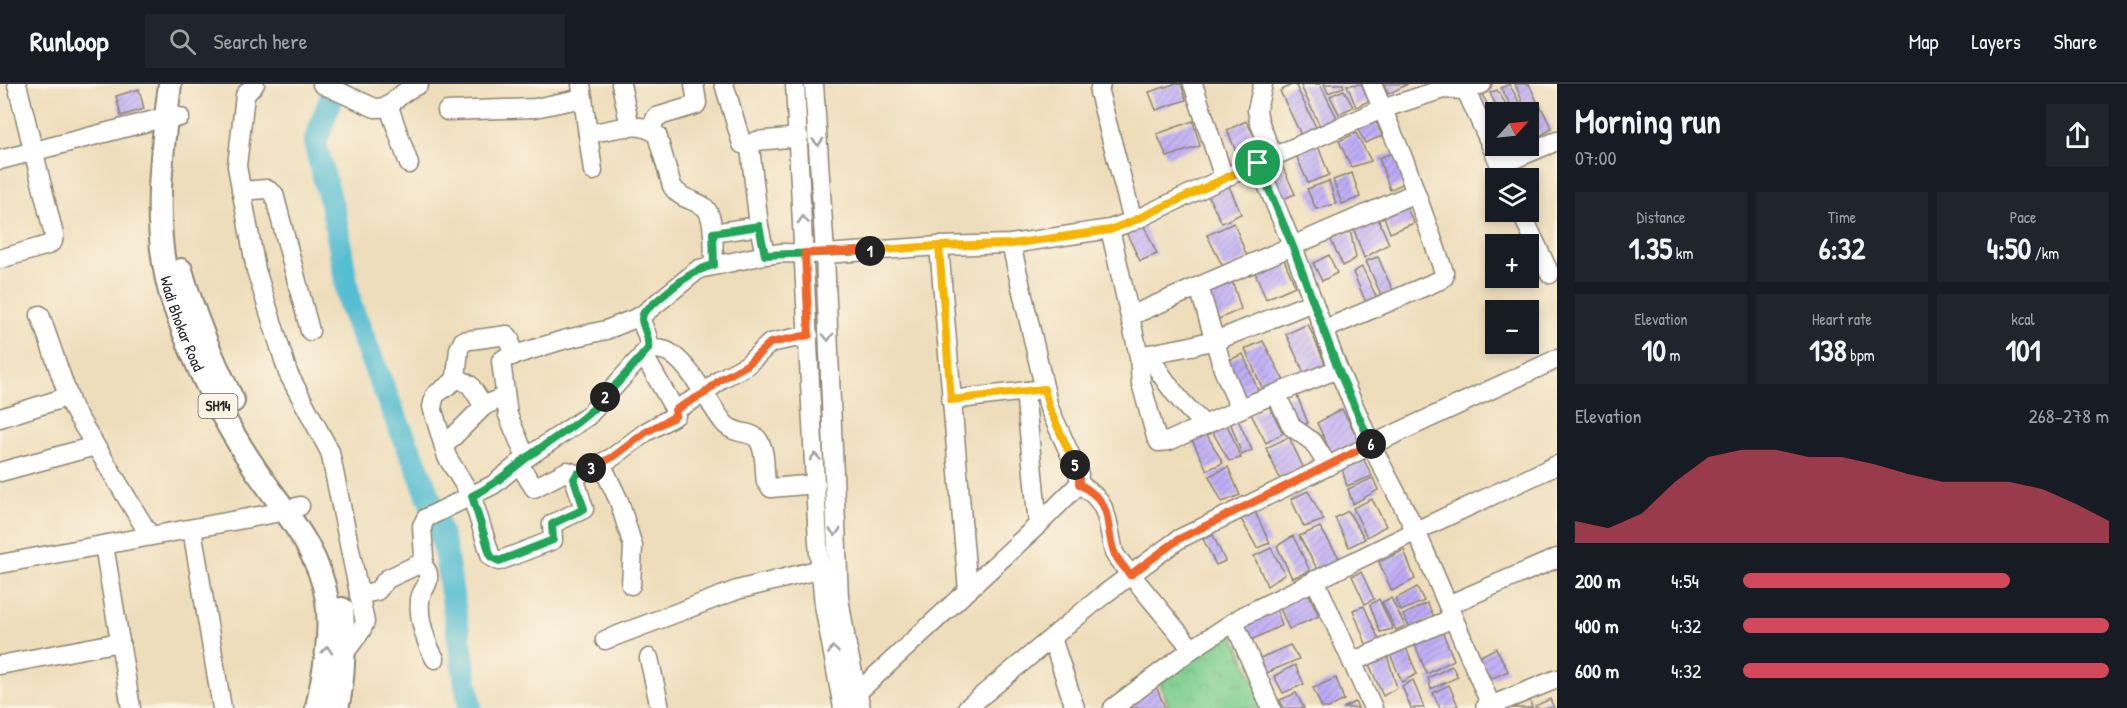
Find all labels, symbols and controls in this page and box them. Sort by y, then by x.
search box [145,14,565,68]
text: Runloop [30,22,109,60]
icon: search [166,25,199,58]
text: Search here [214,26,308,56]
text: Map [1909,27,1938,56]
text: Layers [1971,27,2021,56]
text: Share [2054,27,2097,56]
text: Morning run [1575,99,1721,143]
north arrow [1485,102,1539,156]
map controls [1485,102,1539,354]
button: share [2046,104,2109,167]
pin [1232,137,1283,188]
one-way arrow [811,138,824,147]
text: 07:00 [1575,144,1616,171]
icon: arrive [1241,146,1274,179]
button: layers [1485,168,1539,222]
text: Distance [1637,206,1685,228]
text: Time [1828,206,1856,228]
text: Pace [2010,206,2036,228]
one-way arrow [797,215,810,224]
text: 1.35 [1629,228,1672,268]
text: 6:32 [1819,228,1865,268]
text: 4:50 [1987,228,2031,268]
button: + [1485,234,1539,288]
pin: 1 [855,236,885,266]
text: 1 [867,240,873,262]
text: km [1672,242,1693,264]
text: /km [2031,242,2059,264]
street label: Wadi Bhokar Road [155,274,210,375]
button: − [1485,300,1539,354]
text: Elevation [1634,308,1688,330]
text: Heart rate [1812,308,1872,330]
text: kcal [2011,308,2035,330]
text: 10 [1642,330,1666,370]
text: 138 [1809,330,1847,370]
text: 101 [2005,330,2041,370]
one-way arrow [821,333,834,342]
text: m [1666,344,1680,366]
text: bpm [1847,344,1875,366]
pin: 2 [590,382,620,412]
text: 2 [601,386,609,408]
road number: SH14 [198,394,238,418]
text: Elevation [1575,402,1641,429]
text: 268–278 m [2028,402,2109,429]
pin: 6 [1356,429,1386,459]
text: 6 [1368,433,1374,455]
pin: 5 [1060,450,1090,480]
one-way arrow [809,452,822,461]
pin: 3 [576,453,606,483]
text: 5 [1072,454,1078,476]
text: 3 [587,457,595,479]
one-way arrow [829,527,842,536]
text: 200 m [1575,567,1620,594]
text: 4:54 [1671,567,1699,594]
text: 400 m [1575,612,1619,639]
text: 4:32 [1671,612,1701,639]
one-way arrow [320,646,333,655]
one-way arrow [827,646,840,656]
text: 600 m [1575,657,1619,684]
text: 4:32 [1671,657,1701,684]

